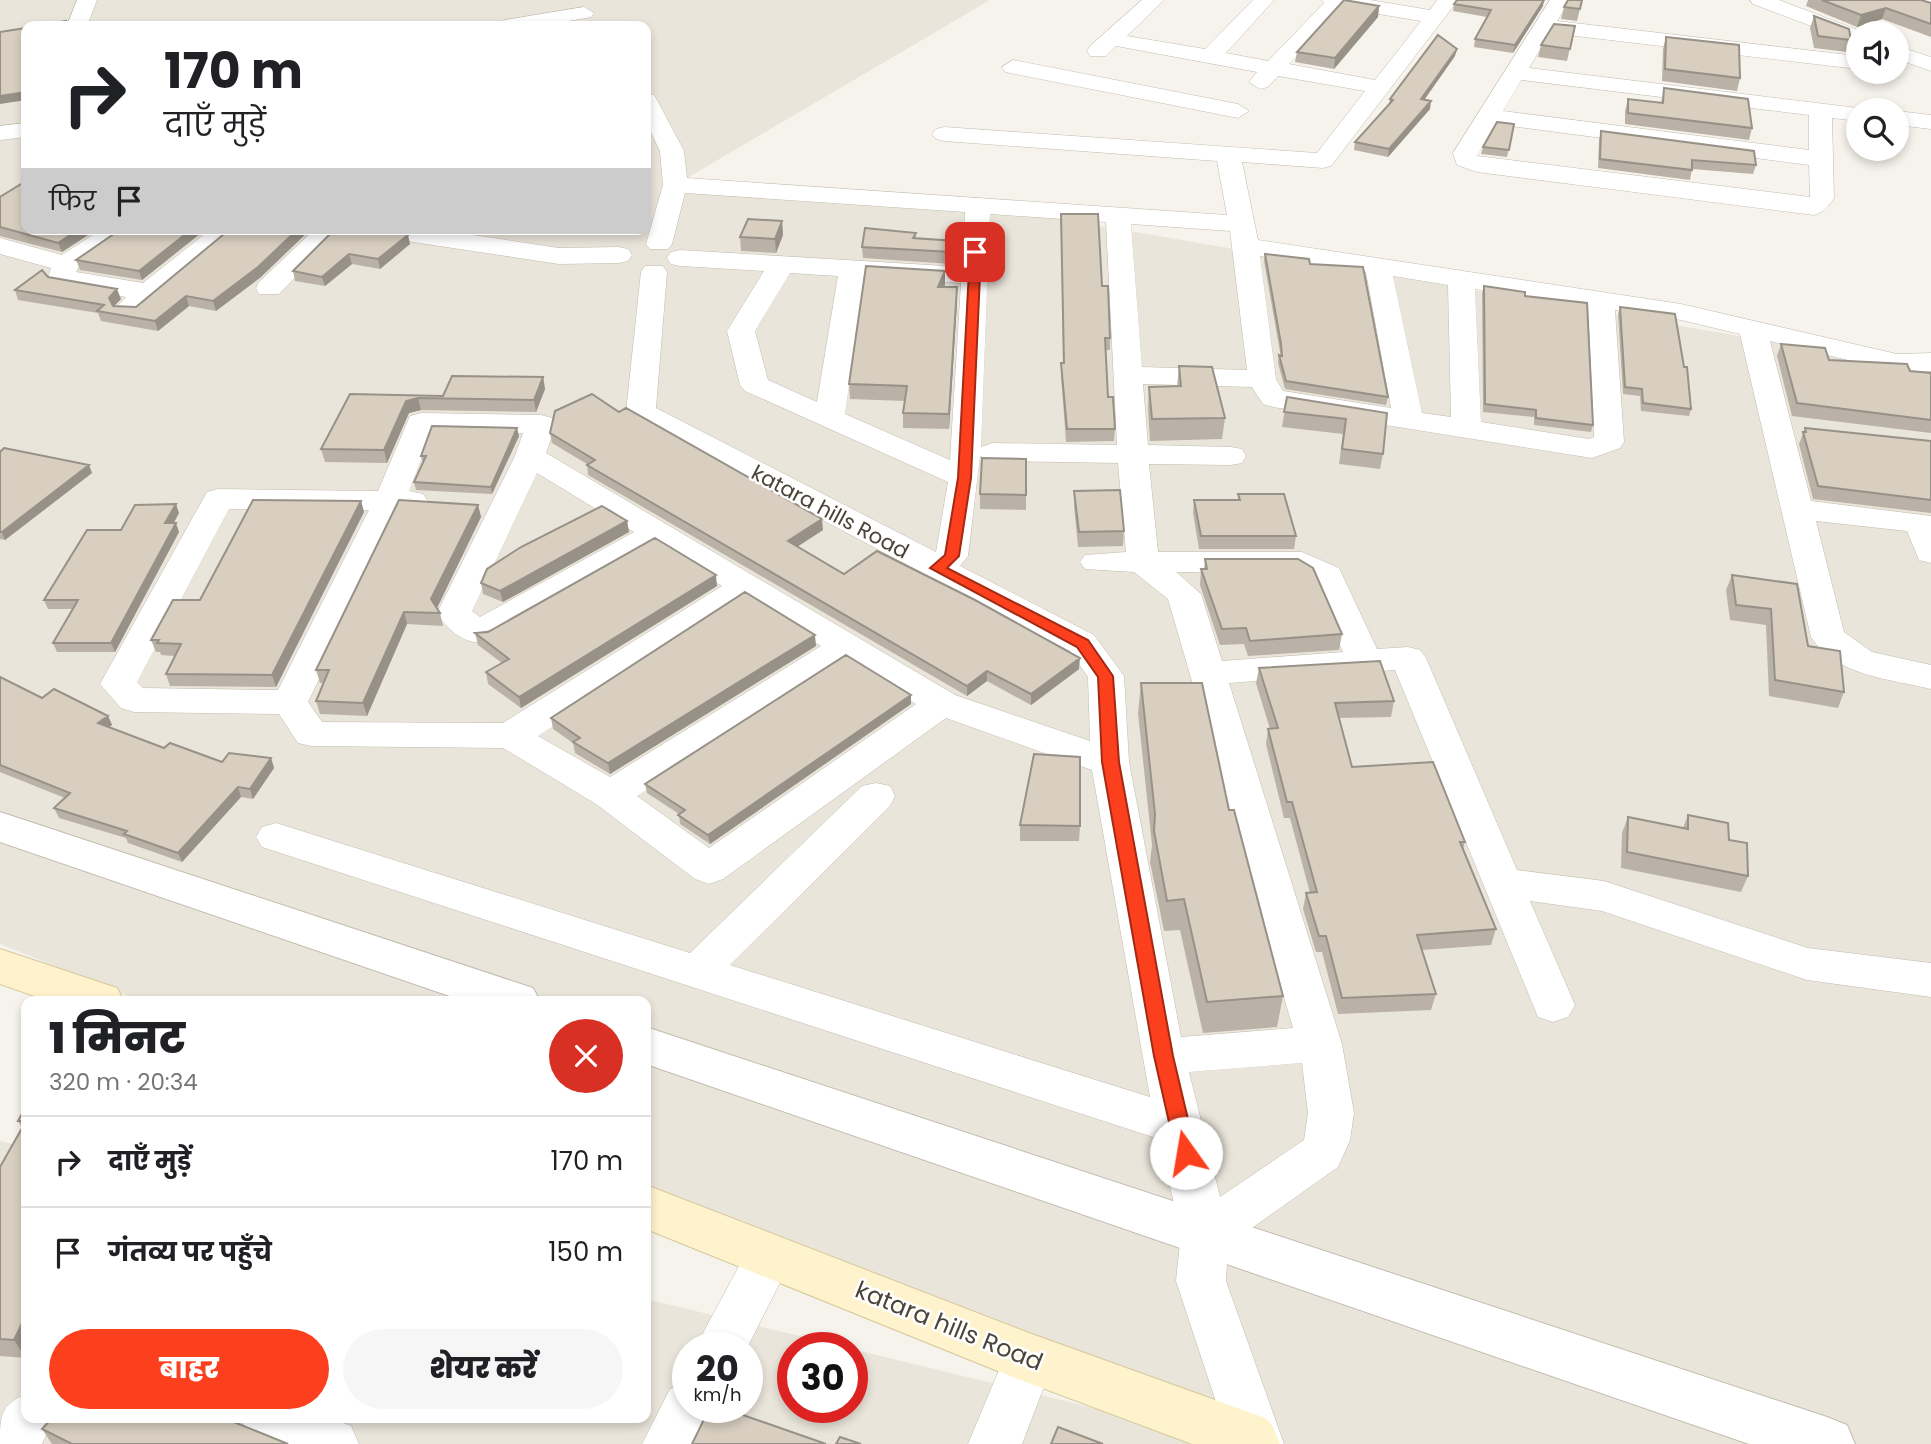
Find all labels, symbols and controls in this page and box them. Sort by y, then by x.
map controls [1846,21,1909,161]
button: sound [1846,21,1909,84]
text: 170 m [164,37,303,105]
icon: right [49,49,140,140]
button: search [1846,98,1909,161]
text: दाएँ मुड़ें [164,102,266,147]
icon: arrive [110,182,148,220]
text: फिर [49,183,96,219]
pin [945,222,1005,282]
icon: arrive [956,233,994,271]
street label: katara hills Road [746,458,914,565]
text: 1 मिनट [49,1009,185,1068]
button: close [549,1019,623,1093]
text: 320 m · 20:34 [49,1066,198,1098]
position arrow [1149,1116,1223,1190]
icon: right [49,1143,87,1181]
text: दाएँ मुड़ें [108,1143,191,1179]
text: 170 m [550,1143,623,1179]
icon: arrive [49,1234,87,1272]
text: गंतव्य पर पहुँचे [108,1234,272,1270]
text: 150 m [548,1234,623,1270]
street label: katara hills Road [850,1273,1048,1378]
button: बाहर [49,1329,329,1409]
button: शेयर करें [343,1329,623,1409]
speed limit sign: 30 [777,1332,868,1423]
text: 20 [696,1344,739,1393]
text: km/h [694,1382,741,1407]

